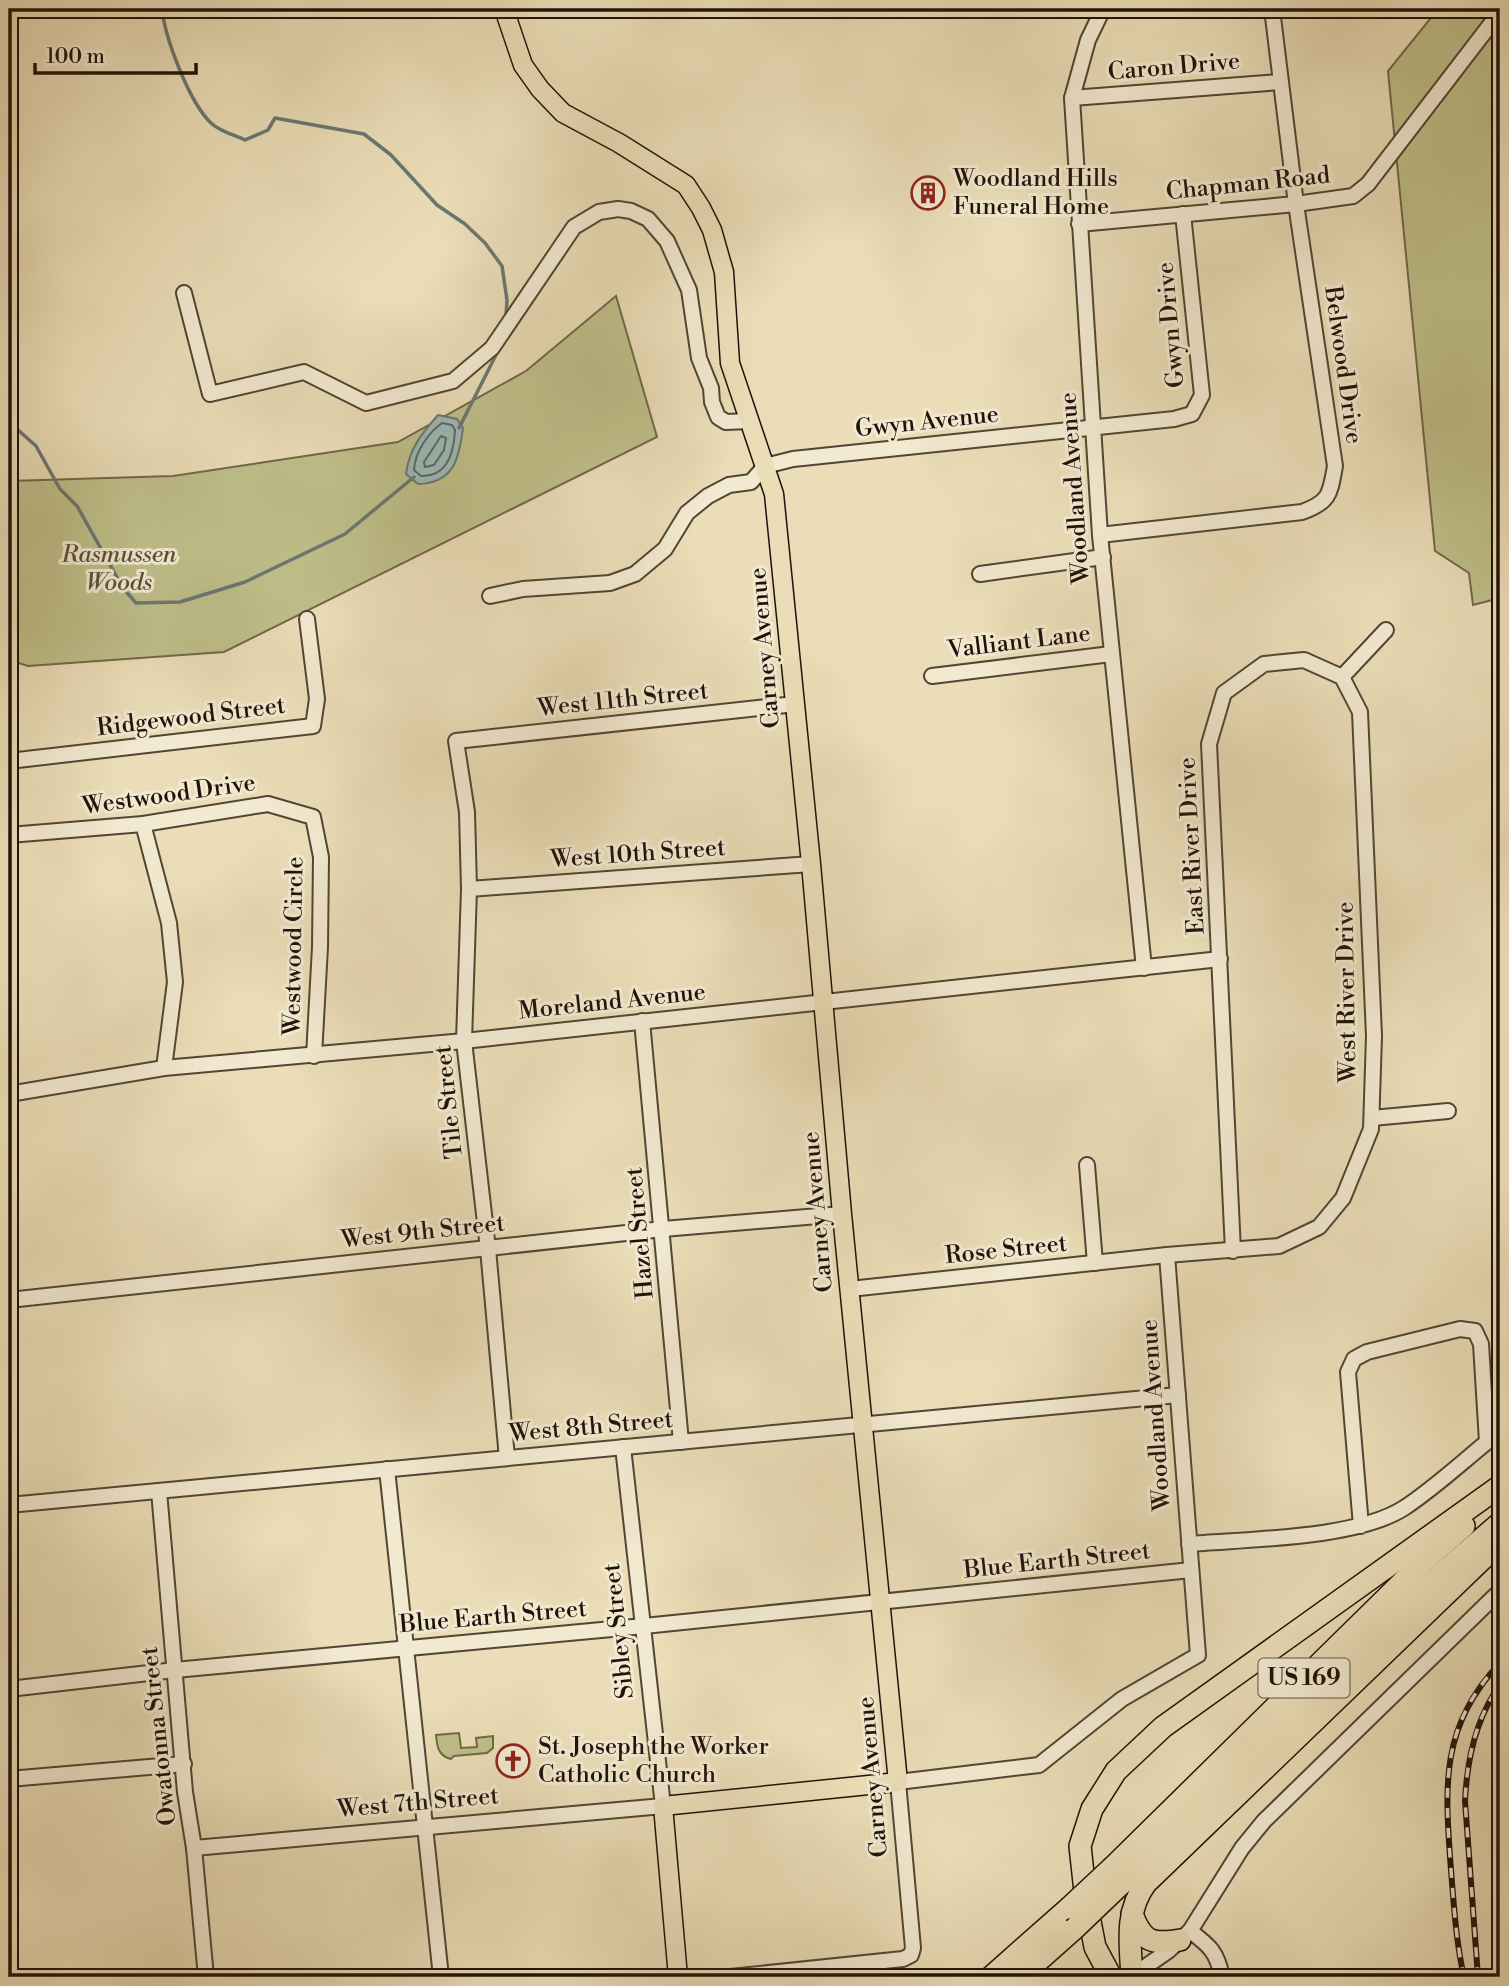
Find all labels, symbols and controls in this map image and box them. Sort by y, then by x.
scale bar [35,32,196,76]
text: 100 m [46,44,105,70]
street label: Caron Drive [1107,46,1241,88]
street label: Chapman Road [1164,160,1332,208]
place label: Woodland Hills Funeral Home [952,164,1118,222]
building icon: Woodland Hills Funeral Home [909,174,947,212]
street label: Gwyn Drive [1151,261,1191,389]
street label: Belwood Drive [1317,283,1369,446]
street label: Woodland Avenue [1053,391,1097,586]
street label: Gwyn Avenue [854,400,1000,444]
park label: Rasmussen Woods [61,540,177,598]
street label: Carney Avenue [743,566,787,730]
street label: Valliant Lane [945,618,1092,666]
street label: West 11th Street [535,676,710,724]
street label: Ridgewood Street [95,691,287,743]
street label: East River Drive [1172,757,1212,935]
street label: Westwood Drive [80,768,257,822]
street label: West 10th Street [549,833,727,875]
street label: Westwood Circle [277,856,311,1037]
street label: West River Drive [1330,901,1364,1084]
street label: Moreland Avenue [517,977,707,1027]
street label: Tile Street [428,1043,470,1160]
street label: Carney Avenue [796,1130,840,1294]
street label: Hazel Street [619,1165,661,1300]
street label: West 9th Street [339,1208,507,1256]
street label: Rose Street [943,1229,1069,1271]
street label: Woodland Avenue [1134,1318,1178,1513]
street label: West 8th Street [507,1405,675,1449]
street label: Blue Earth Street [961,1536,1152,1586]
street label: Sibley Street [597,1561,641,1700]
street label: Blue Earth Street [397,1594,588,1640]
street label: Owatonna Street [135,1644,183,1827]
road number: US 169 [1258,1658,1350,1698]
street label: Carney Avenue [851,1695,895,1859]
place label: St. Joseph the Worker Catholic Church [538,1732,769,1790]
church icon: St. Joseph the Worker Catholic Church [494,1742,532,1780]
street label: West 7th Street [335,1781,500,1825]

